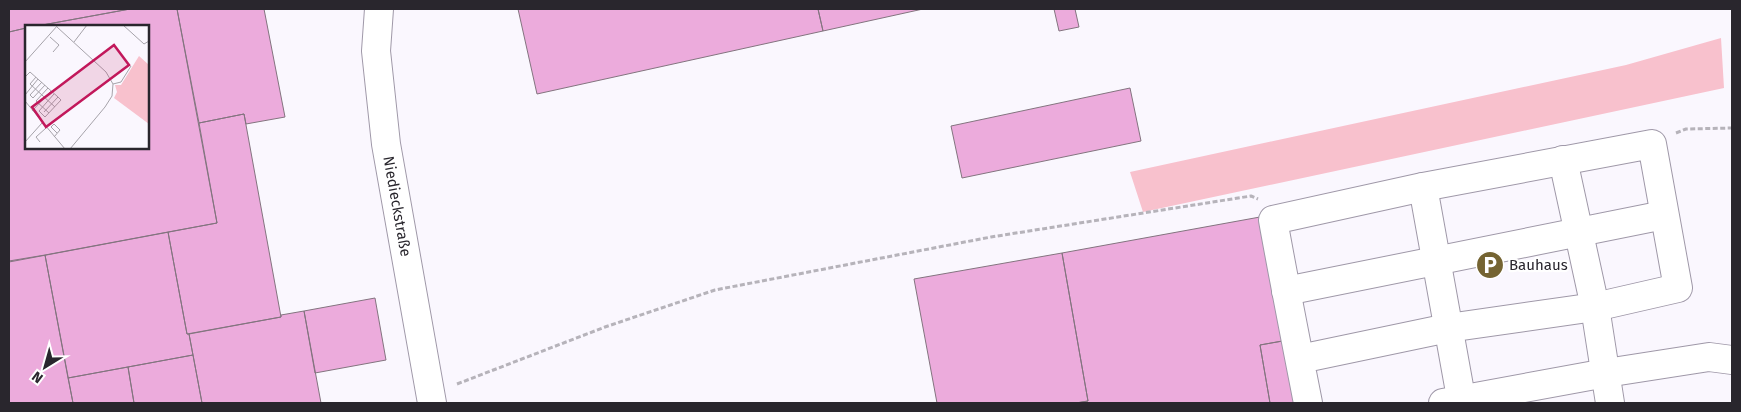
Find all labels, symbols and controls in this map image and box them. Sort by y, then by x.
inset map [25,25,149,149]
street label: Niedieckstraße [379,155,415,258]
parking icon: Bauhaus [1475,250,1505,280]
place label: Bauhaus [1509,256,1568,274]
north arrow [20,342,70,392]
text: N [29,367,46,387]

